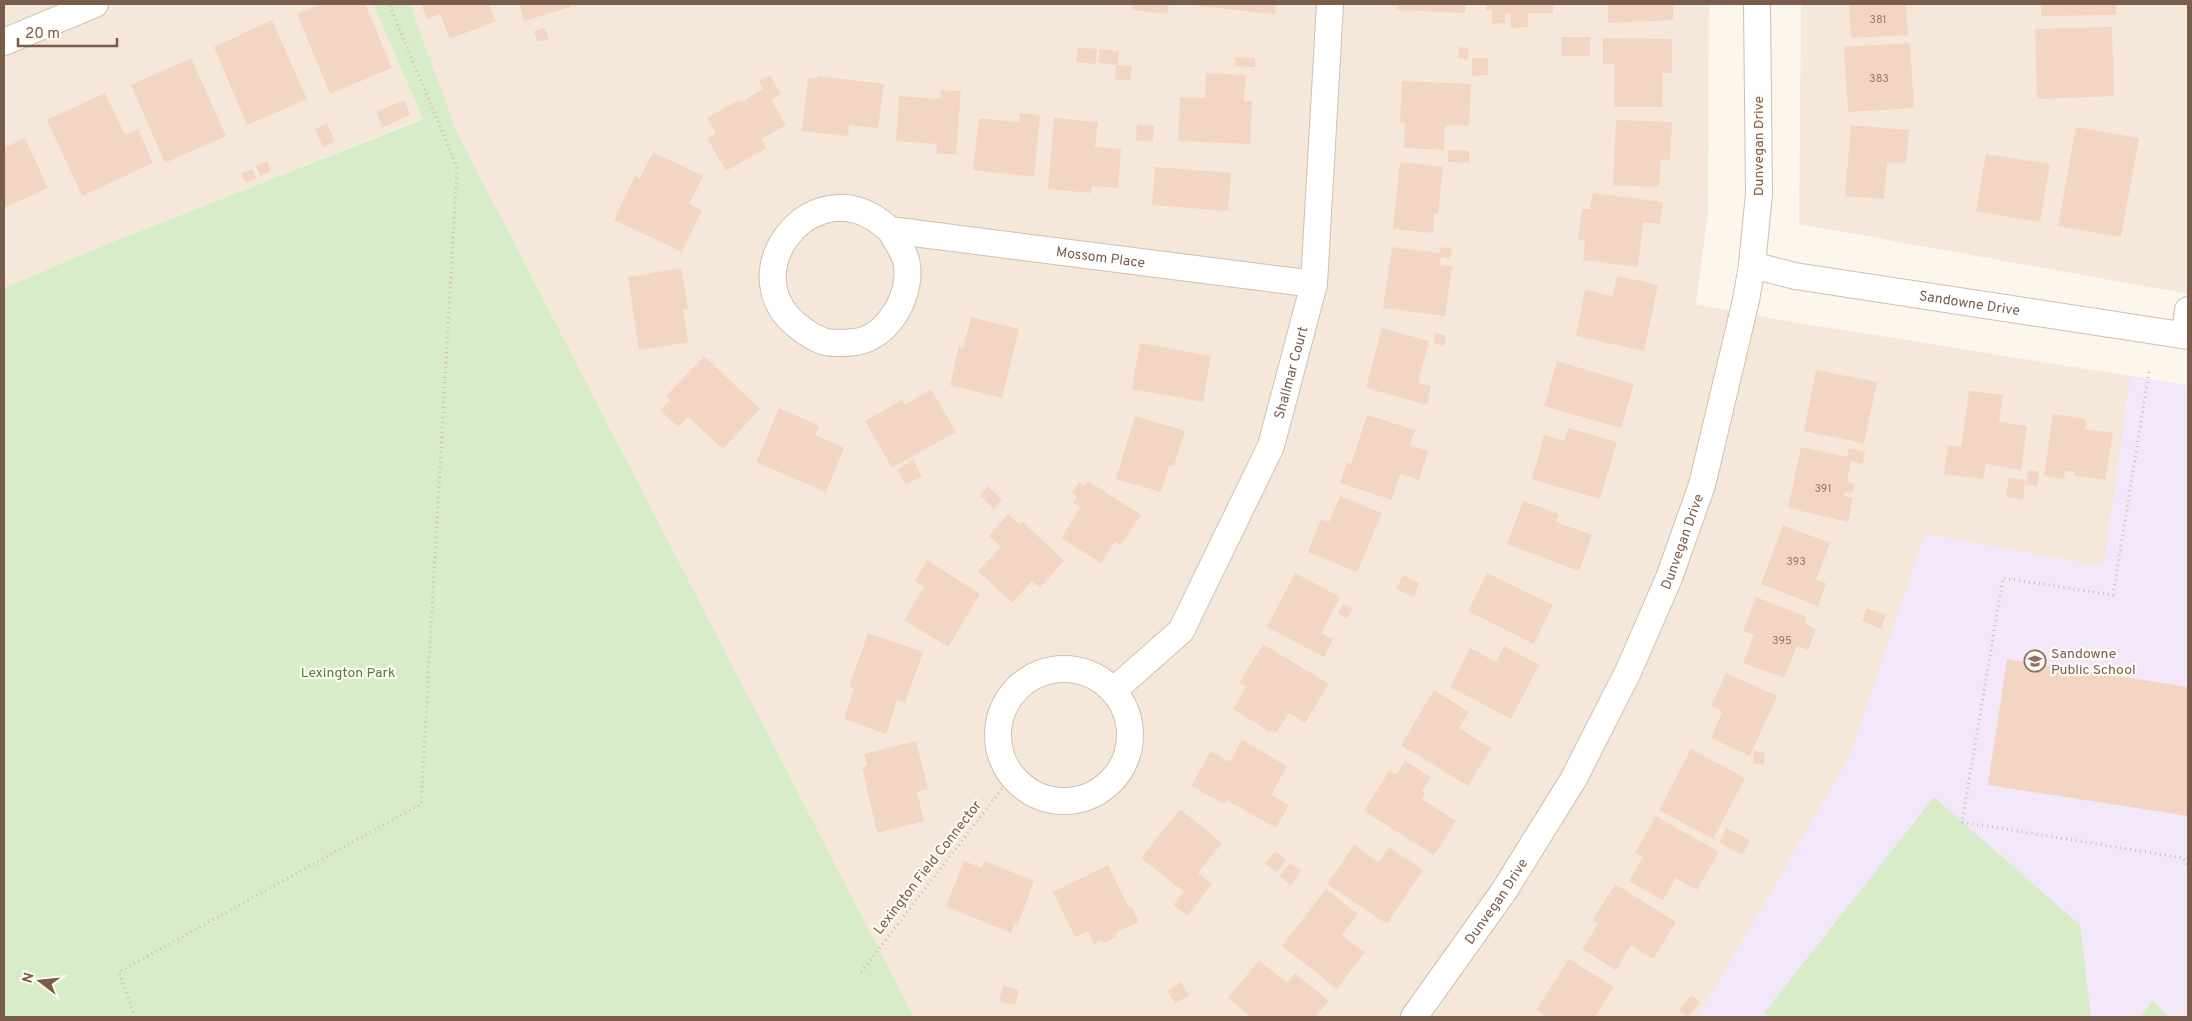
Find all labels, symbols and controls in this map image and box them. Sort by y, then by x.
house number: 381 [1869,13,1887,27]
scale bar [18,15,116,47]
text: 20 m [25,25,60,44]
house number: 383 [1869,72,1889,86]
street label: Dunvegan Drive [1751,96,1768,196]
street label: Mossom Place [1055,244,1146,272]
street label: Sandowne Drive [1918,288,2021,320]
street label: Shallmar Court [1272,325,1312,421]
house number: 391 [1814,482,1832,496]
street label: Dunvegan Drive [1658,492,1708,592]
house number: 393 [1786,555,1806,569]
house number: 395 [1772,634,1792,648]
place label: Sandowne Public School [2051,646,2136,679]
school or university icon: Sandowne Public School [2023,649,2047,673]
park label: Lexington Park [301,665,395,682]
street label: Lexington Field Connector [871,797,986,938]
street label: Dunvegan Drive [1462,856,1532,948]
north arrow [15,956,65,1006]
text: N [19,971,39,985]

